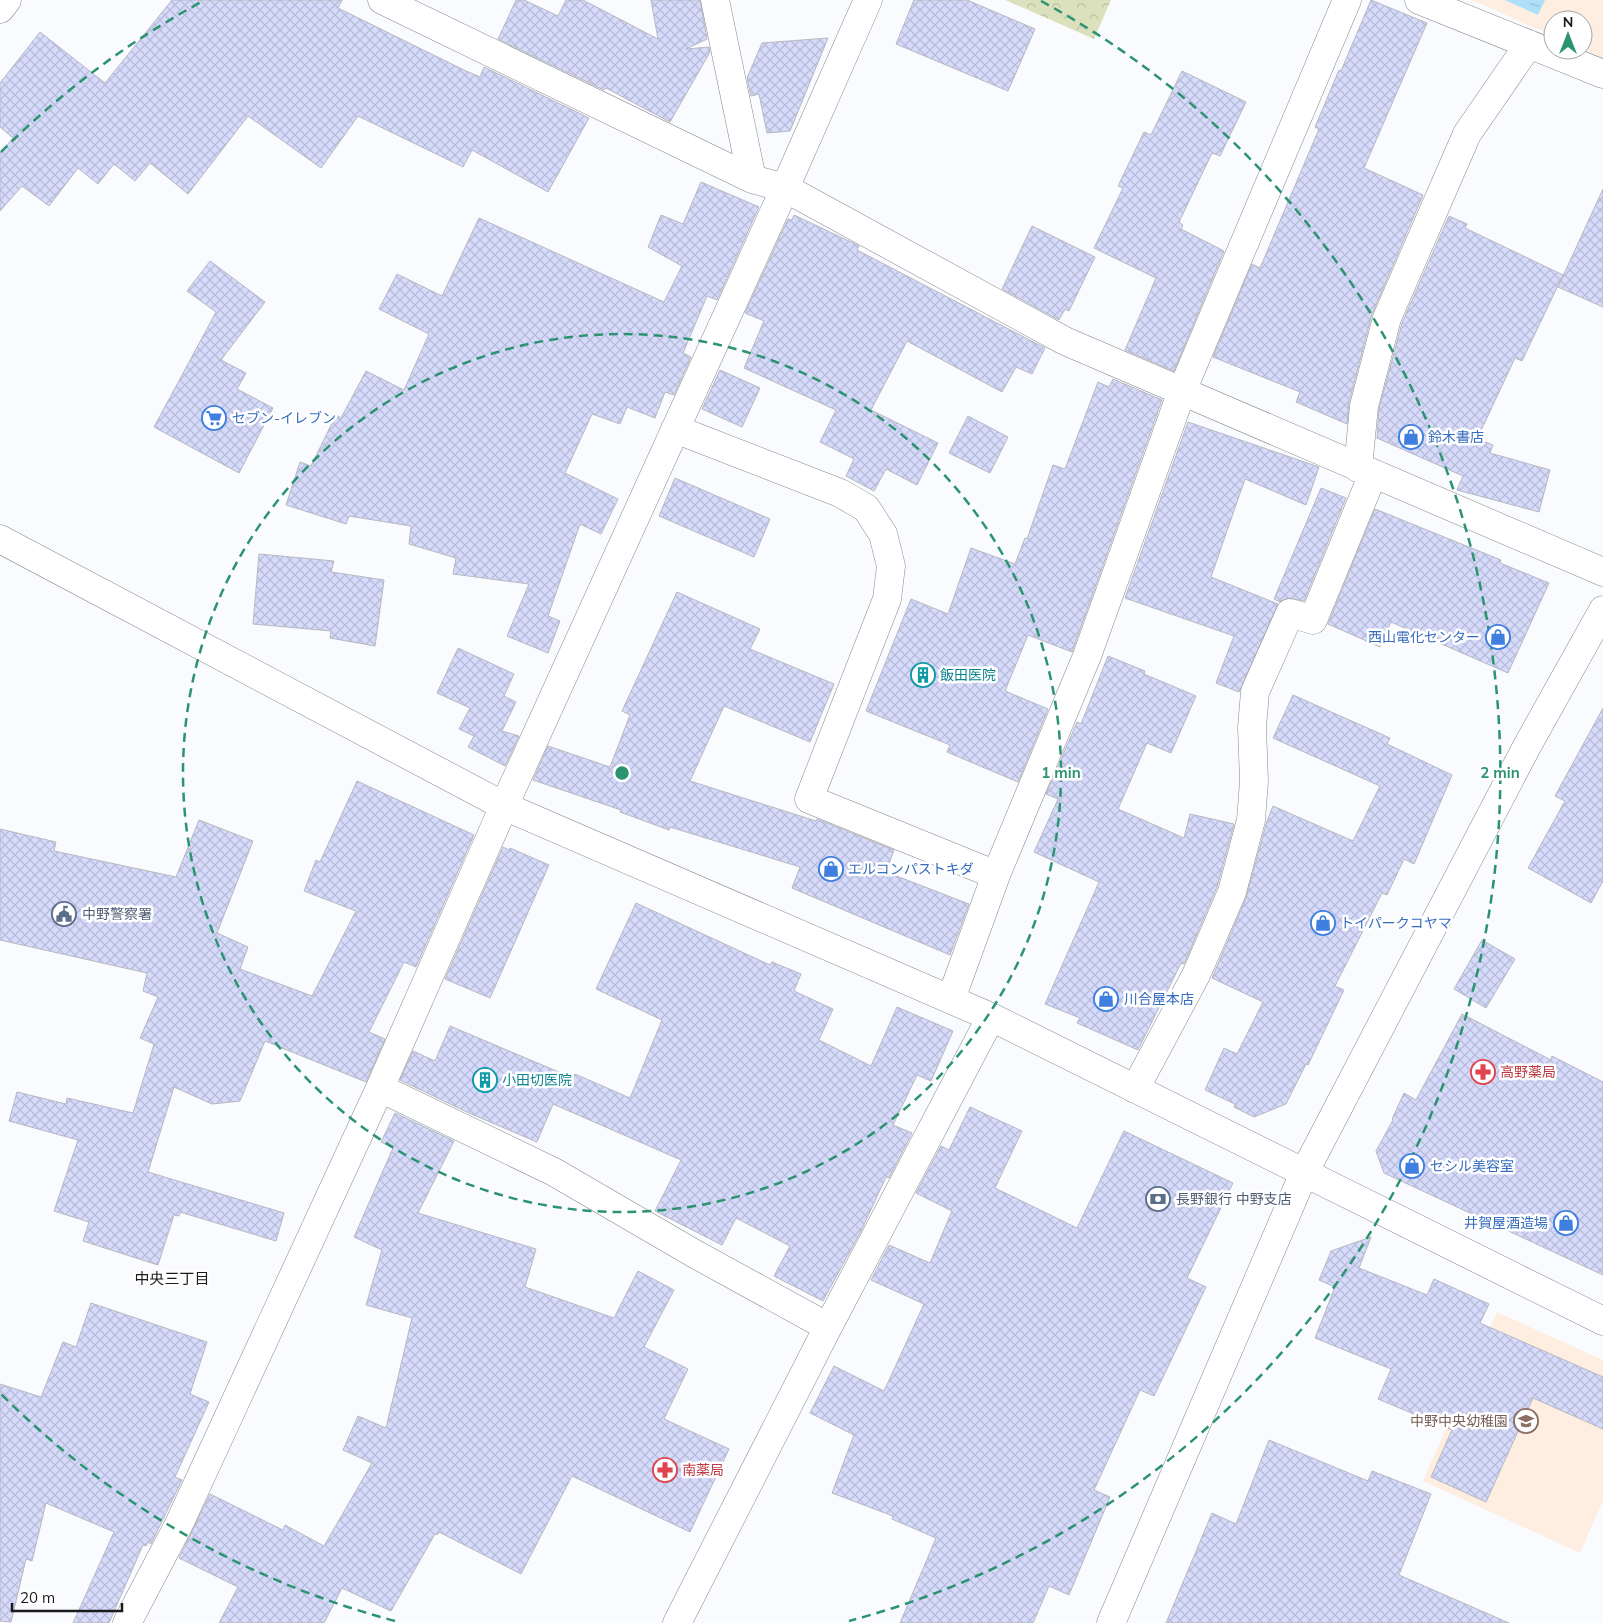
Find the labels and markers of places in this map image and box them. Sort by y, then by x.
supermarket icon: セブン-イレブン [201,405,227,431]
place label: セブン-イレブン [232,409,336,427]
shop icon: 鈴木書店 [1398,424,1424,450]
place label: 鈴木書店 [1428,428,1484,446]
shop icon: 西山電化センター [1485,624,1511,650]
place label: 西山電化センター [1368,628,1480,646]
building icon: 飯田医院 [910,662,936,688]
place label: 飯田医院 [940,666,996,684]
centre of rings [613,764,631,782]
shop icon: エルコンパストキダ [818,856,844,882]
place label: エルコンパストキダ [848,860,974,878]
public building icon: 中野警察署 [51,901,77,927]
place label: 中野警察署 [82,905,152,923]
shop icon: トイパークコヤマ [1310,910,1336,936]
place label: トイパークコヤマ [1340,914,1452,932]
shop icon: 川合屋本店 [1093,986,1119,1012]
place label: 川合屋本店 [1124,990,1194,1008]
pharmacy icon: 高野薬局 [1470,1059,1496,1085]
place label: 高野薬局 [1500,1063,1556,1081]
building icon: 小田切医院 [472,1067,498,1093]
place label: 小田切医院 [502,1071,572,1089]
shop icon: セシル美容室 [1399,1153,1425,1179]
place label: セシル美容室 [1430,1157,1514,1175]
bank icon: 長野銀行 中野支店 [1145,1186,1171,1212]
place label: 長野銀行 中野支店 [1176,1190,1292,1208]
shop icon: 井賀屋酒造場 [1553,1210,1579,1236]
place label: 井賀屋酒造場 [1464,1214,1548,1232]
school or university icon: 中野中央幼稚園 [1513,1408,1539,1434]
place label: 中野中央幼稚園 [1410,1412,1508,1430]
pharmacy icon: 南薬局 [652,1457,678,1483]
place label: 南薬局 [682,1461,724,1479]

